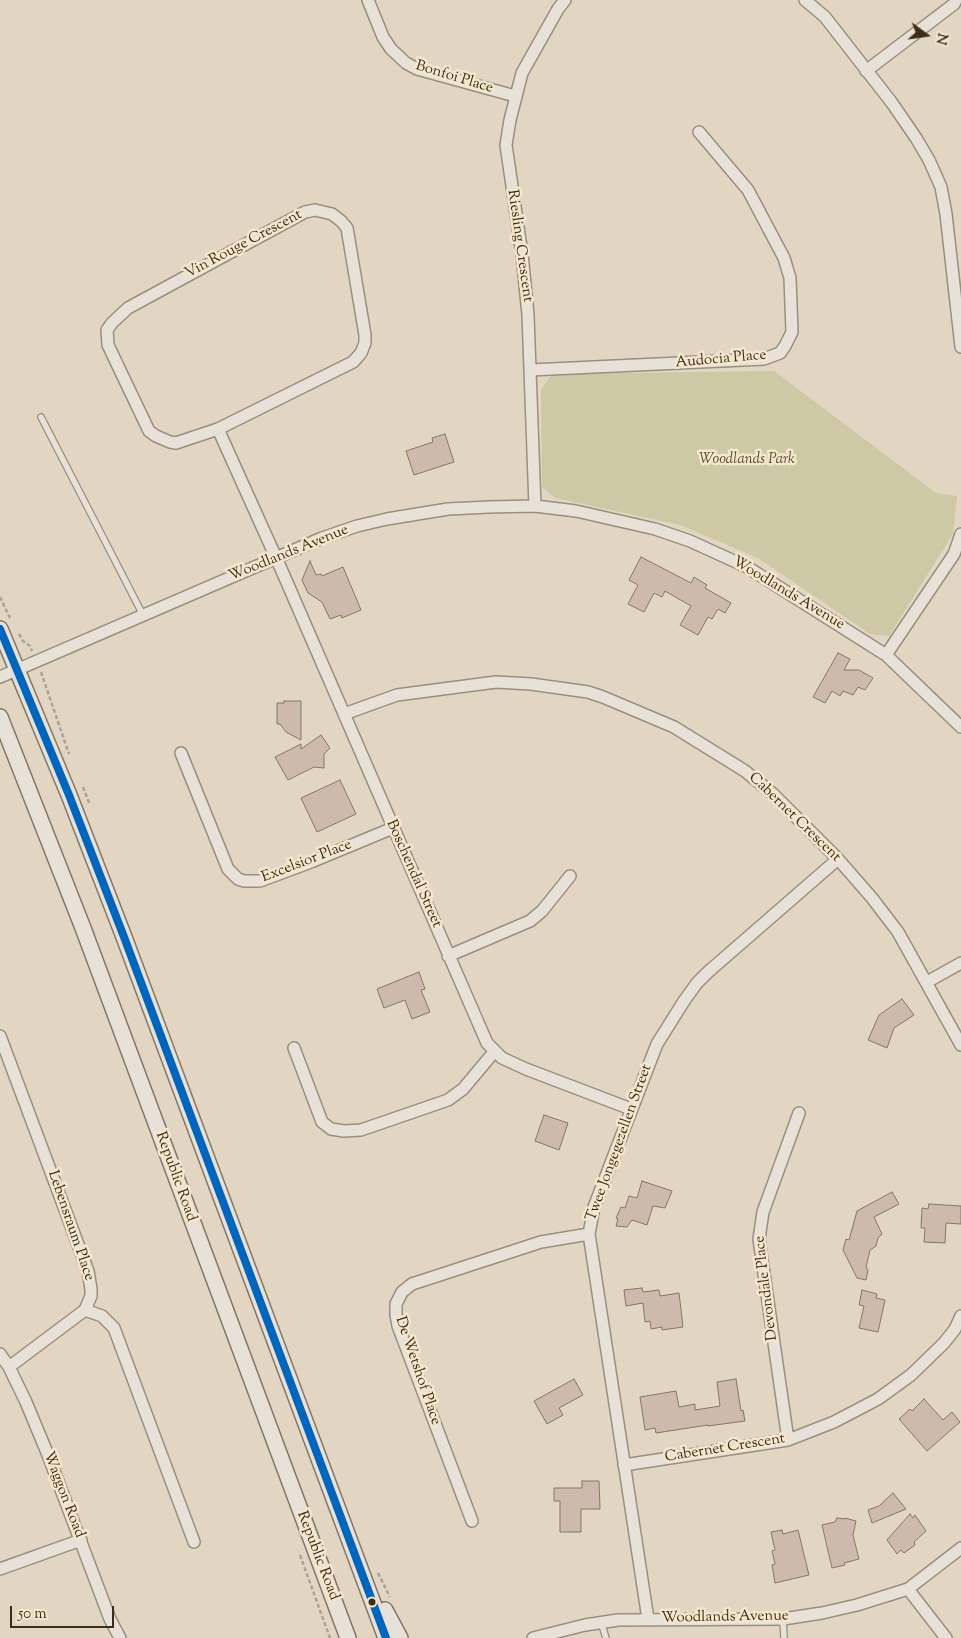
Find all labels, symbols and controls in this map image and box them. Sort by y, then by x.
north arrow [901,10,951,60]
text: N [929,31,952,46]
street label: Bonfoi Place [413,58,495,98]
street label: Riesling Crescent [502,189,536,303]
street label: Vin Rouge Crescent [182,207,306,283]
street label: Audocia Place [675,347,767,373]
park label: Woodlands Park [699,451,795,469]
street label: Woodlands Avenue [226,522,352,586]
street label: Woodlands Avenue [729,553,847,635]
street label: Cabernet Crescent [744,769,844,867]
street label: Boschendal Street [381,817,445,931]
street label: Excelsior Place [259,837,355,887]
street label: Twee Jongegezellen Street [583,1062,657,1224]
street label: Republic Road [150,1130,200,1224]
street label: Lebensraum Place [43,1168,97,1284]
street label: Devondale Place [752,1234,782,1342]
street label: De Wetshof Place [390,1314,444,1428]
street label: Cabernet Crescent [664,1431,786,1467]
street label: Waggon Road [38,1449,88,1541]
street label: Republic Road [292,1509,342,1603]
scale bar [12,1596,116,1628]
unlabelled marker [367,1597,377,1607]
text: 50 m [18,1604,47,1625]
street label: Woodlands Avenue [661,1608,789,1628]

